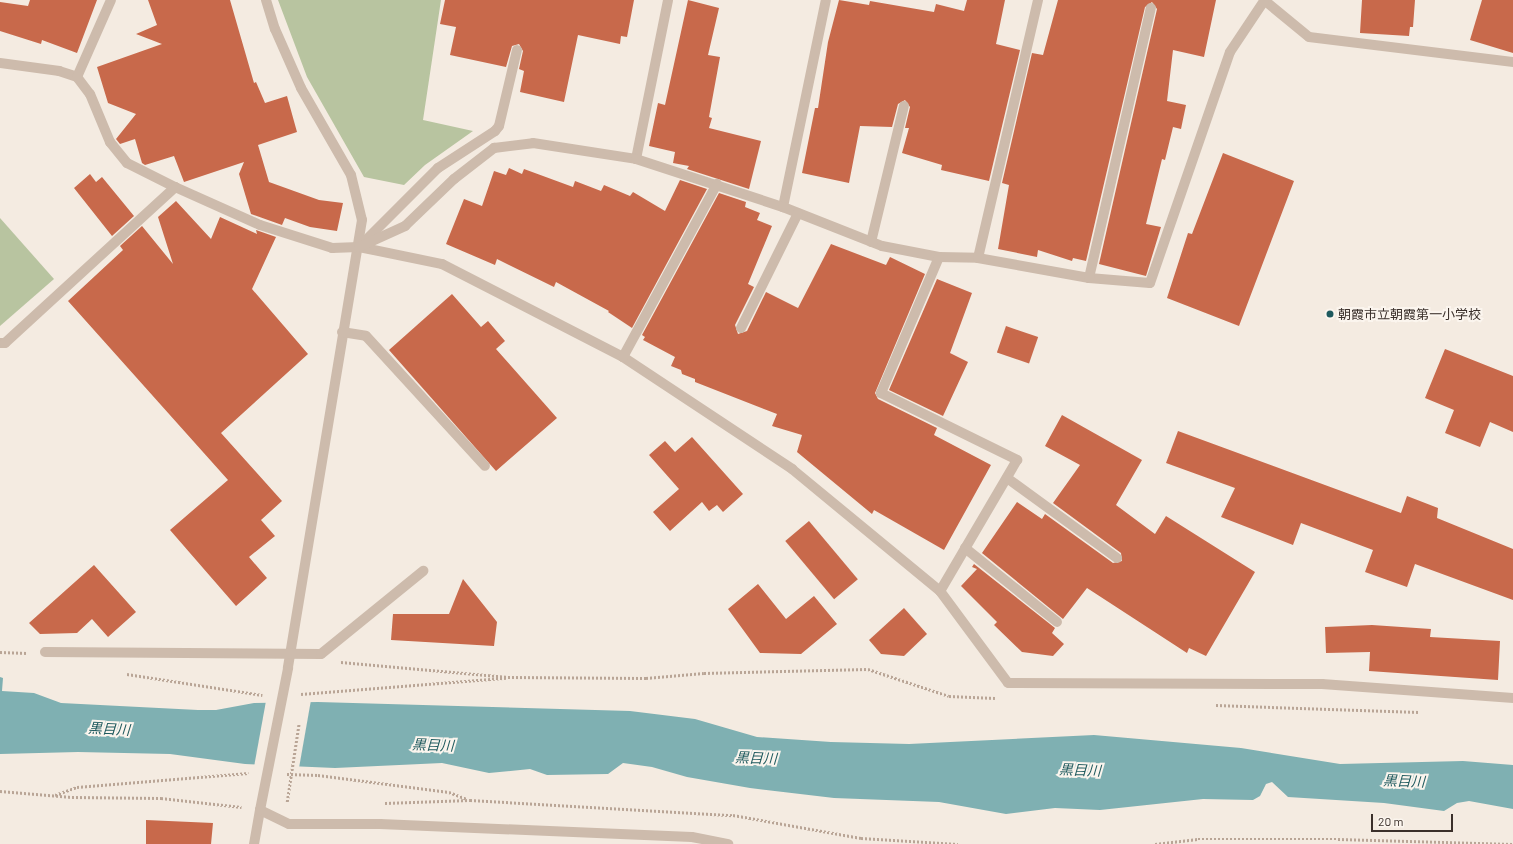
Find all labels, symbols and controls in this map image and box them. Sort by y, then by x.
place label: 朝霞市立朝霞第一小学校 [1338,306,1481,322]
marker: 朝霞市立朝霞第一小学校 [1325,309,1335,319]
water label: 黒目川 [88,720,130,738]
water label: 黒目川 [412,736,454,754]
water label: 黒目川 [735,749,777,767]
water label: 黒目川 [1059,761,1101,779]
water label: 黒目川 [1383,772,1425,790]
scale bar [1373,806,1455,832]
text: 20 m [1378,814,1404,828]

